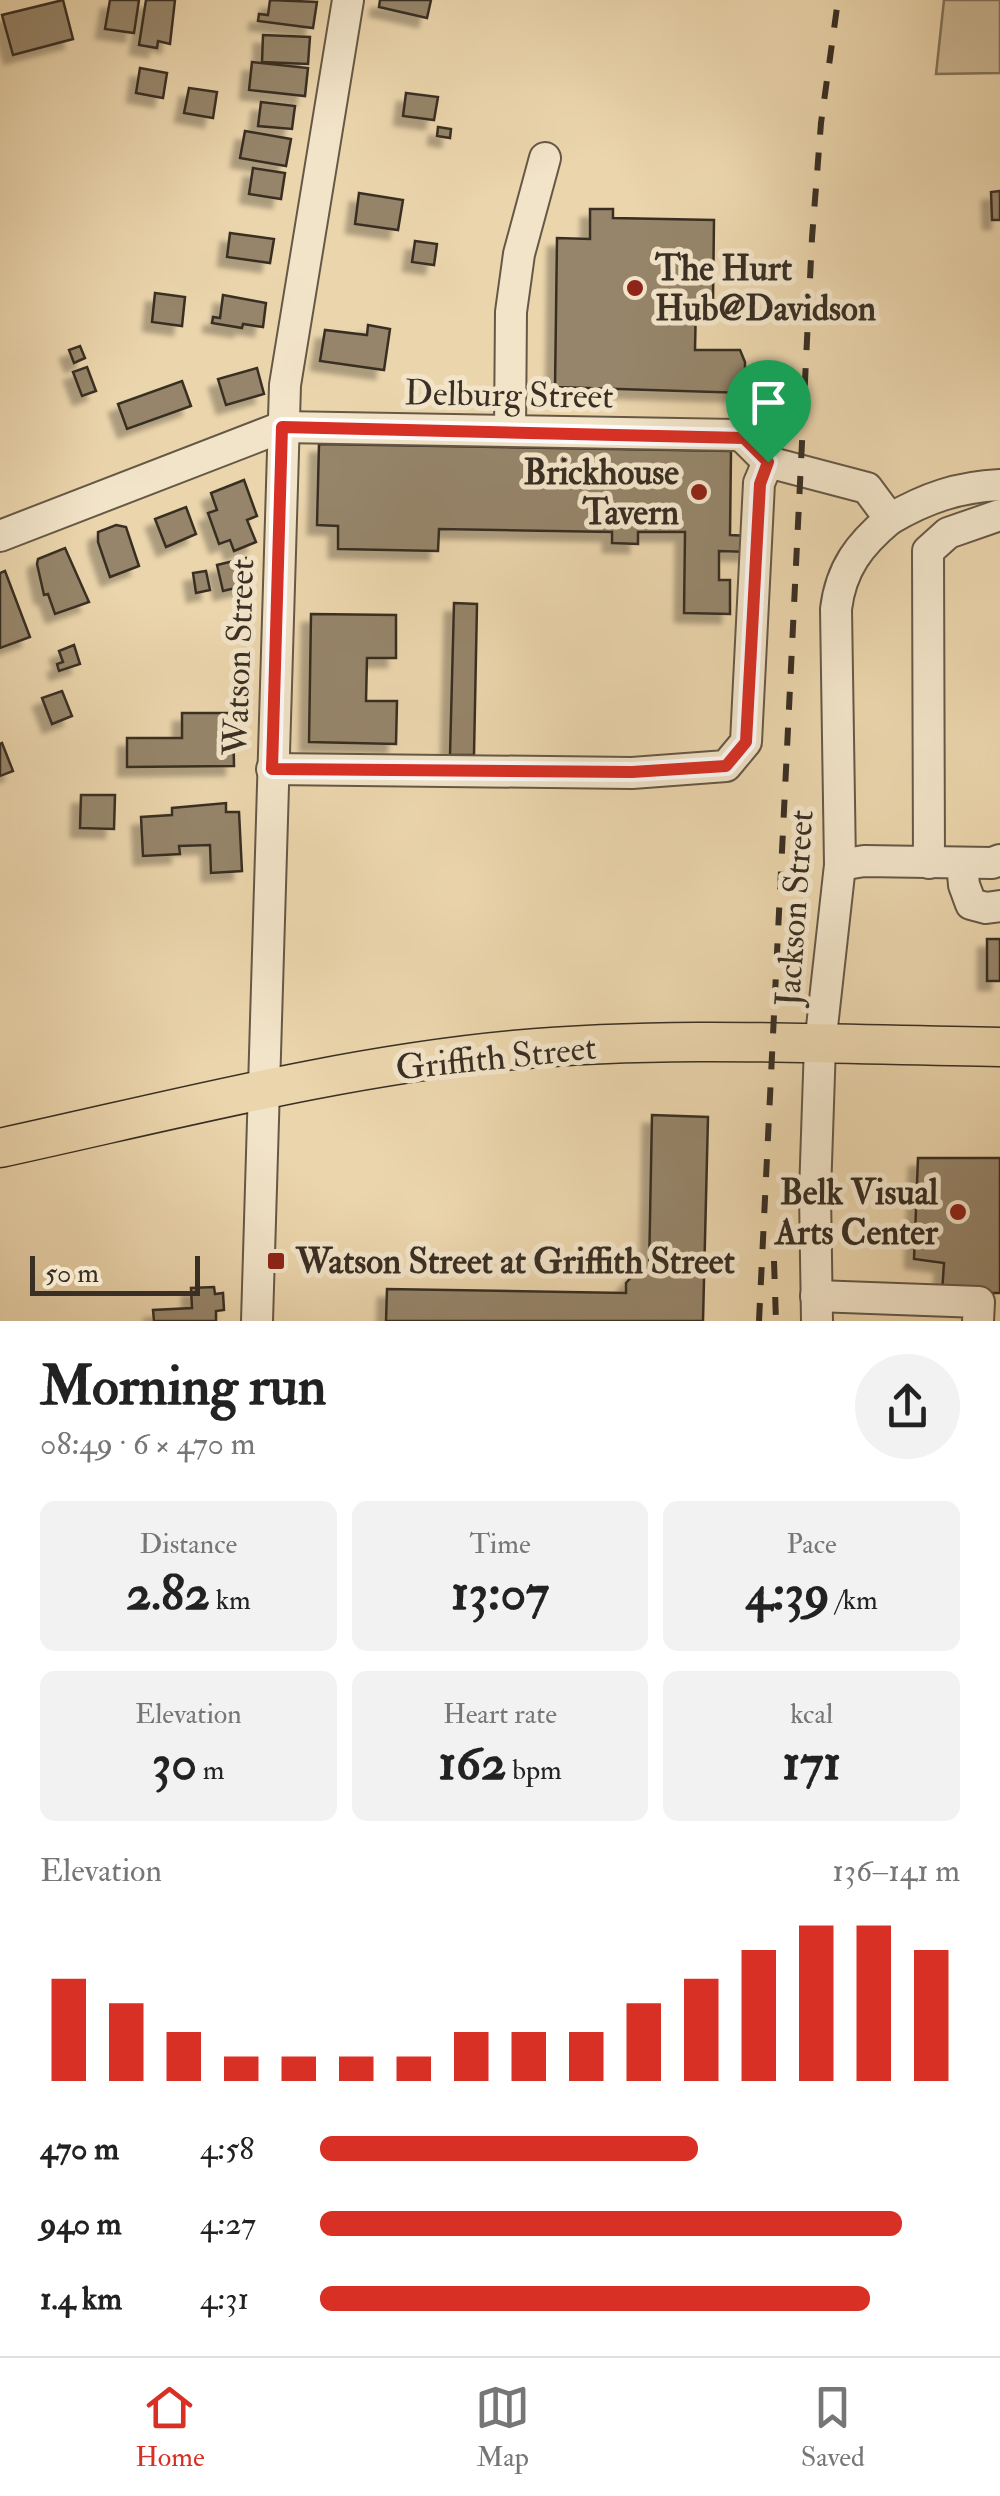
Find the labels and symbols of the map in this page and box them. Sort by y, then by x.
place label: The Hurt Hub@Davidson [654,247,876,331]
marker: The Hurt Hub@Davidson [624,277,646,299]
pin [726,360,811,463]
street label: Delburg Street [404,371,614,419]
place label: Brickhouse Tavern [523,451,679,535]
marker: Brickhouse Tavern [688,481,710,503]
street label: Watson Street [214,558,264,757]
street label: Jackson Street [766,808,824,1009]
street label: Griffith Street [394,1026,599,1090]
place label: Belk Visual Arts Center [773,1171,939,1255]
marker: Belk Visual Arts Center [947,1201,969,1223]
place label: Watson Street at Griffith Street [295,1240,735,1284]
marker: Watson Street at Griffith Street [265,1250,287,1272]
scale bar [30,1251,200,1296]

